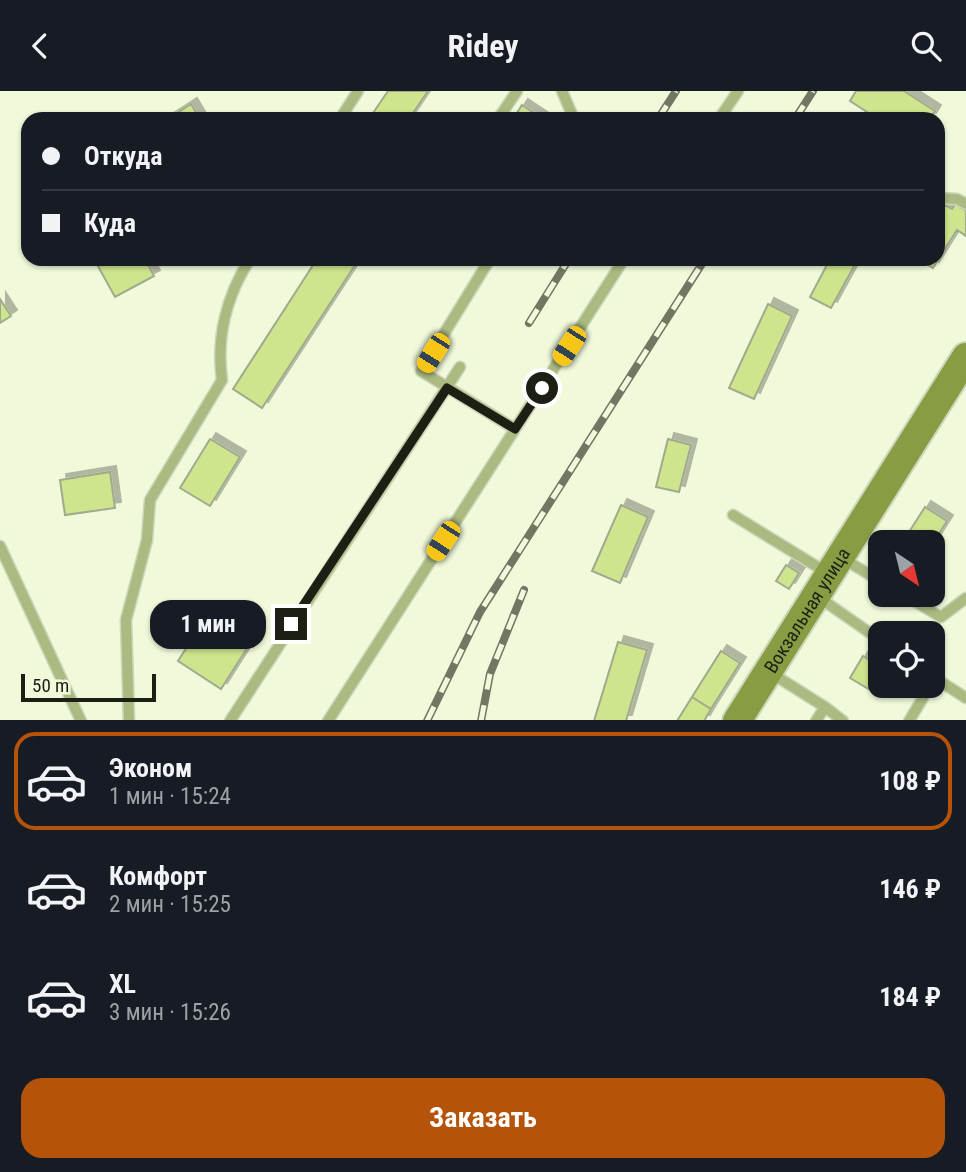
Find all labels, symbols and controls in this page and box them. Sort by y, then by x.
icon: back [21,27,59,65]
text: Ridey [448,27,518,65]
icon: search [907,27,945,65]
text: Откуда [84,141,162,171]
text: Куда [84,208,136,238]
car [549,323,590,369]
car [413,330,454,376]
route start [526,372,558,404]
car [423,518,464,564]
north arrow [868,530,945,607]
map controls [868,530,945,698]
street label: Вокзальная улица [759,543,855,677]
callout: 1 мин [151,599,266,649]
route end [275,608,307,640]
text: 1 мин [180,611,236,638]
button: locate [868,621,945,698]
scale bar [21,671,156,703]
text: 50 m [32,674,69,697]
icon: car [25,750,88,813]
text: Эконом [109,753,192,783]
text: 108 ₽ [879,766,941,796]
text: 1 мин · 15:24 [109,783,231,810]
icon: car [25,858,88,921]
text: Комфорт [109,861,207,891]
text: 146 ₽ [879,874,941,904]
text: 2 мин · 15:25 [109,891,231,918]
icon: car [25,966,88,1029]
text: XL [109,969,136,999]
text: 184 ₽ [879,982,941,1012]
text: 3 мин · 15:26 [109,999,231,1026]
button: Заказать [21,1078,945,1158]

